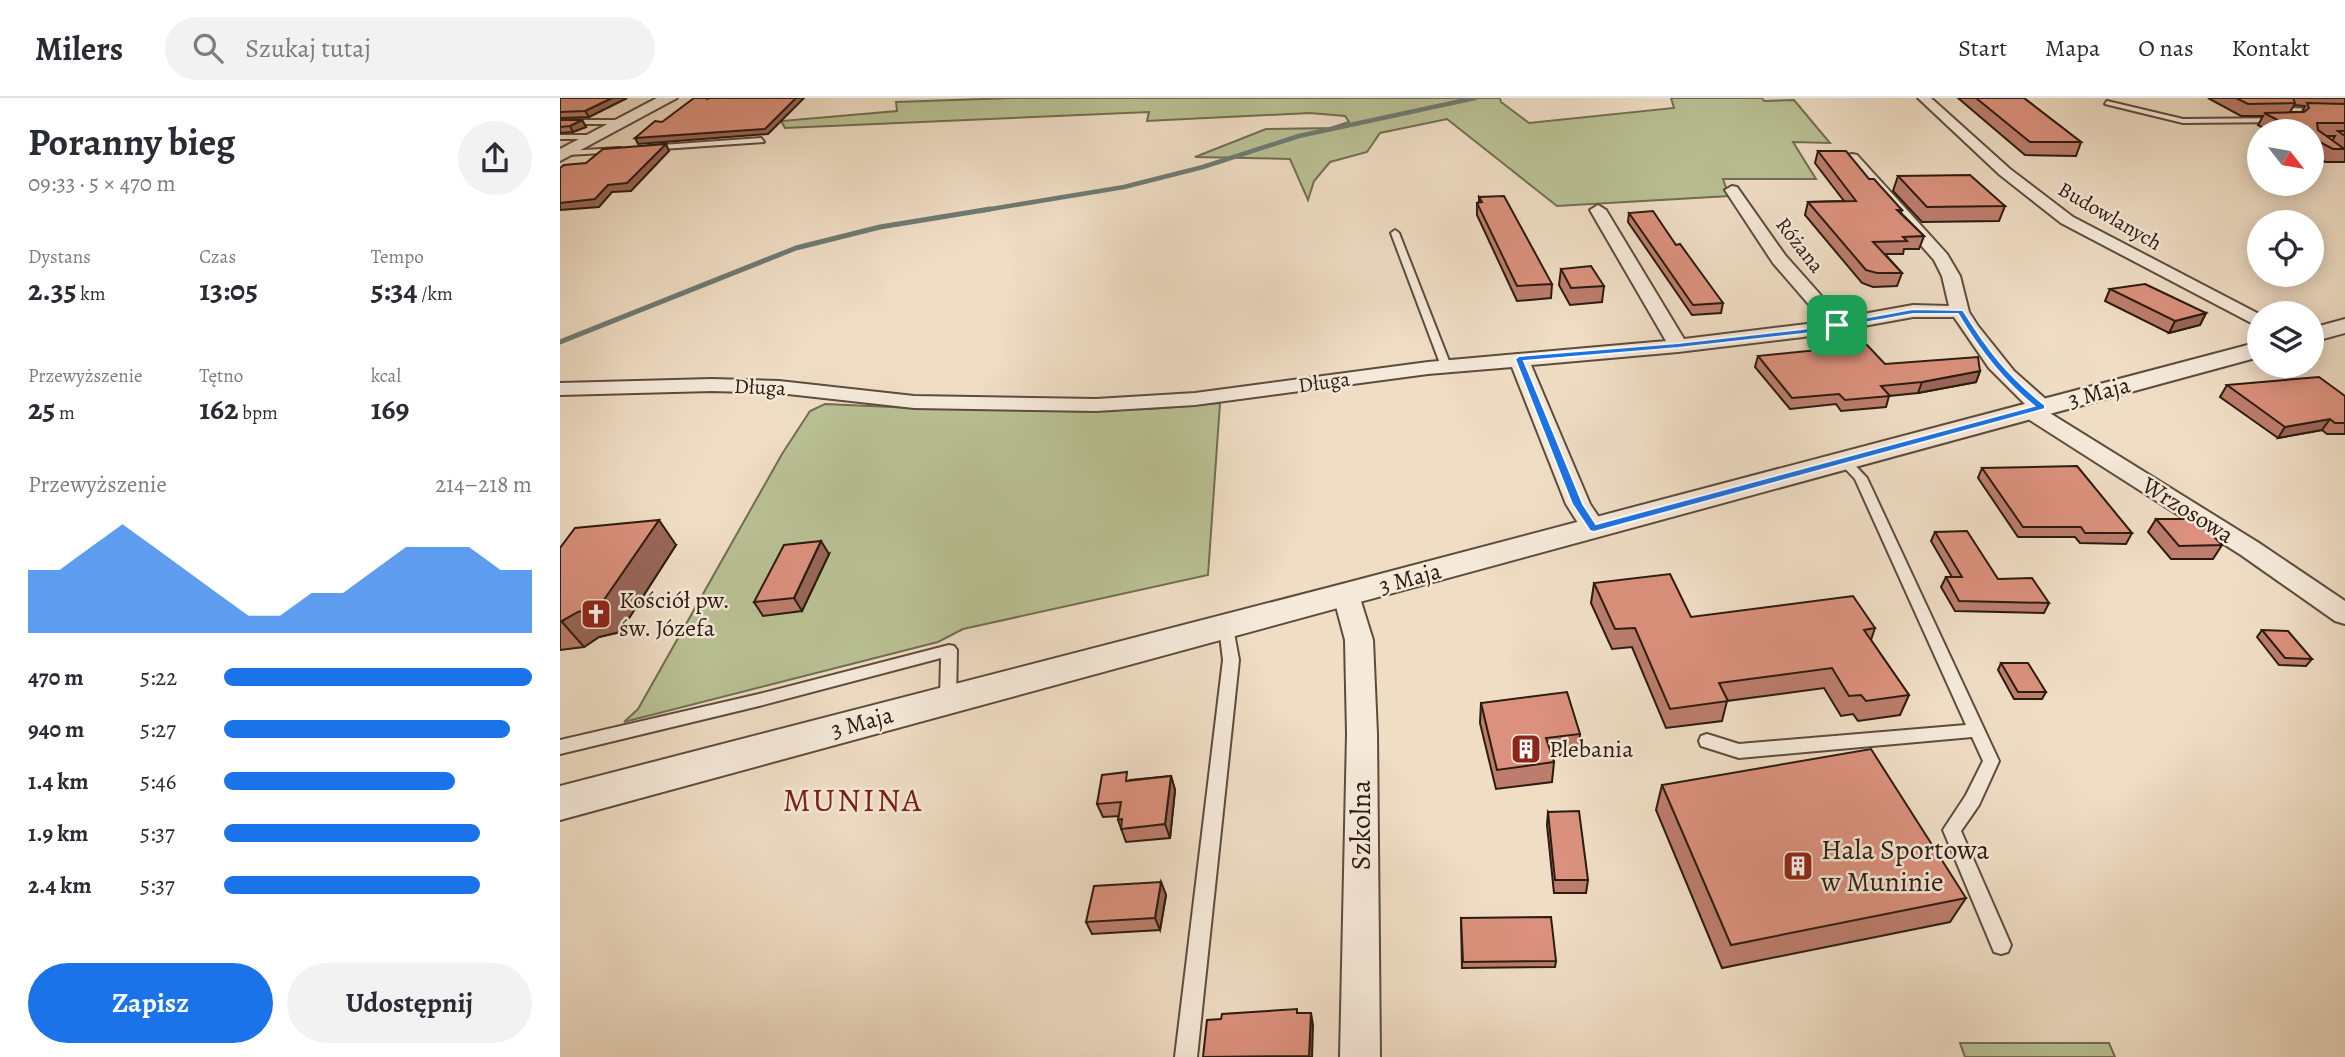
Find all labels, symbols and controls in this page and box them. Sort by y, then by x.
search box [165,17,655,80]
text: Milers [35,26,123,71]
icon: search [189,29,227,67]
text: Szukaj tutaj [245,31,371,66]
text: Start [1958,32,2007,64]
text: Mapa [2045,32,2100,64]
text: O nas [2138,32,2194,64]
text: Kontakt [2232,32,2310,64]
text: Poranny bieg [28,116,235,168]
north arrow [2247,119,2324,196]
map controls [2247,119,2324,378]
button: share [458,121,532,195]
text: 09:33 · 5 × 470 m [28,168,176,199]
street label: Budowlanych [2053,175,2167,257]
button: locate [2247,210,2324,287]
street label: Różana [1769,211,1831,279]
text: Dystans [28,244,91,270]
text: Czas [199,244,236,270]
text: Tempo [371,244,424,270]
text: 2.35 [28,270,76,310]
text: 13:05 [199,270,258,310]
text: 5:34 [371,270,418,310]
text: km [76,281,105,307]
text: /km [418,281,453,307]
pin [1807,295,1867,355]
button: layers [2247,301,2324,378]
icon: arrive [1818,306,1856,344]
text: Przewyższenie [28,363,143,389]
text: Tętno [199,363,243,389]
text: kcal [371,363,401,389]
street label: Długa [1296,364,1352,399]
street label: 3 Maja [2064,368,2134,416]
street label: Długa [733,372,787,402]
text: 25 [28,389,55,429]
text: 162 [199,389,239,429]
text: 169 [371,389,409,429]
text: m [55,400,75,426]
text: bpm [239,400,278,426]
text: Przewyższenie [28,469,167,500]
text: 214–218 m [435,469,532,500]
street label: Wrzosowa [2135,469,2241,551]
street label: 3 Maja [1375,554,1445,602]
place label: Kościół pw. św. Józefa [619,584,730,644]
church icon: Kościół pw. św. Józefa [579,597,613,631]
text: 470 m [28,662,83,693]
text: 5:22 [140,662,177,693]
street label: 3 Maja [827,698,897,746]
text: 940 m [28,714,84,745]
text: 5:27 [140,714,176,745]
building icon: Plebania [1509,732,1543,766]
place label: Plebania [1549,733,1634,765]
text: 1.4 km [28,766,89,797]
text: 5:46 [140,766,176,797]
district label: MUNINA [783,777,923,822]
street label: Szkolna [1342,780,1380,870]
text: 1.9 km [28,818,88,849]
text: 5:37 [140,818,175,849]
place label: Hala Sportowa w Muninie [1820,831,1989,901]
building icon: Hala Sportowa w Muninie [1781,849,1815,883]
text: 2.4 km [28,870,91,901]
text: 5:37 [140,870,175,901]
button: Zapisz [28,963,273,1043]
button: Udostępnij [287,963,532,1043]

